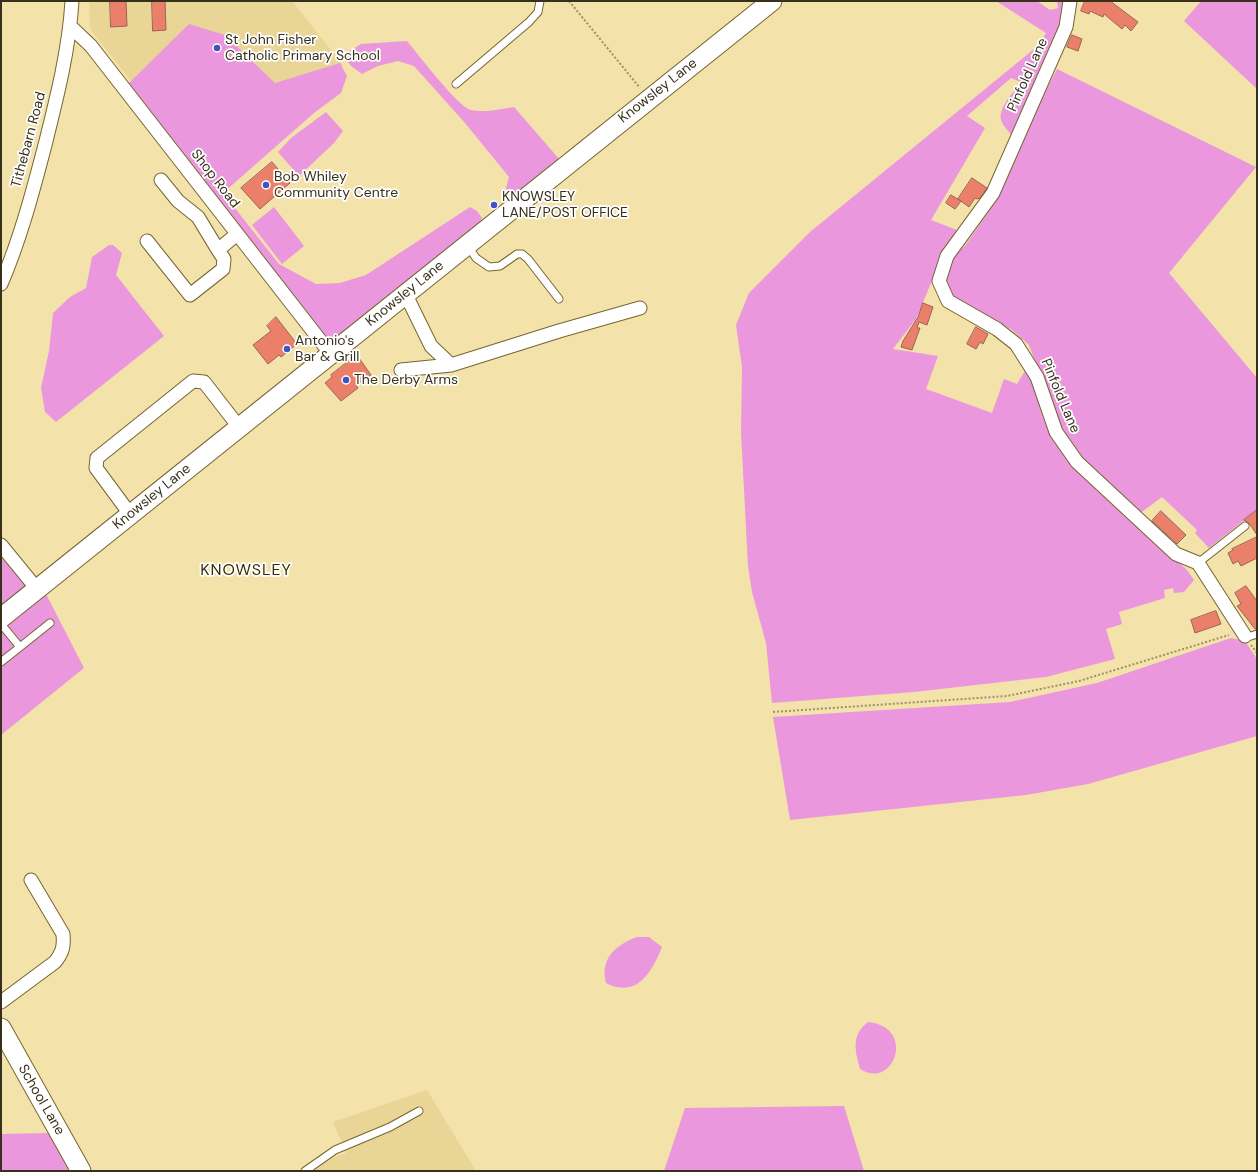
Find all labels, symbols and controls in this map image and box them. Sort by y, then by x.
place label: St John Fisher Catholic Primary School [225,32,380,64]
street label: Pinfold Lane [1004,36,1052,114]
marker: St John Fisher Catholic Primary School [212,43,222,53]
street label: Knowsley Lane [615,55,701,127]
street label: Tithebarn Road [8,90,50,190]
street label: Shop Road [187,146,243,212]
place label: Bob Whiley Community Centre [274,169,398,202]
marker: Bob Whiley Community Centre [261,180,271,190]
place label: KNOWSLEY LANE/POST OFFICE [502,189,628,222]
marker: KNOWSLEY LANE/POST OFFICE [489,200,499,210]
street label: Knowsley Lane [363,258,447,330]
place label: Antonio's Bar & Grill [295,333,359,366]
marker: Antonio's Bar & Grill [282,344,292,354]
street label: Pinfold Lane [1037,356,1083,436]
place label: The Derby Arms [354,372,458,388]
marker: The Derby Arms [341,375,351,385]
street label: Knowsley Lane [110,461,194,533]
district label: KNOWSLEY [200,561,292,581]
street label: School Lane [14,1062,68,1138]

